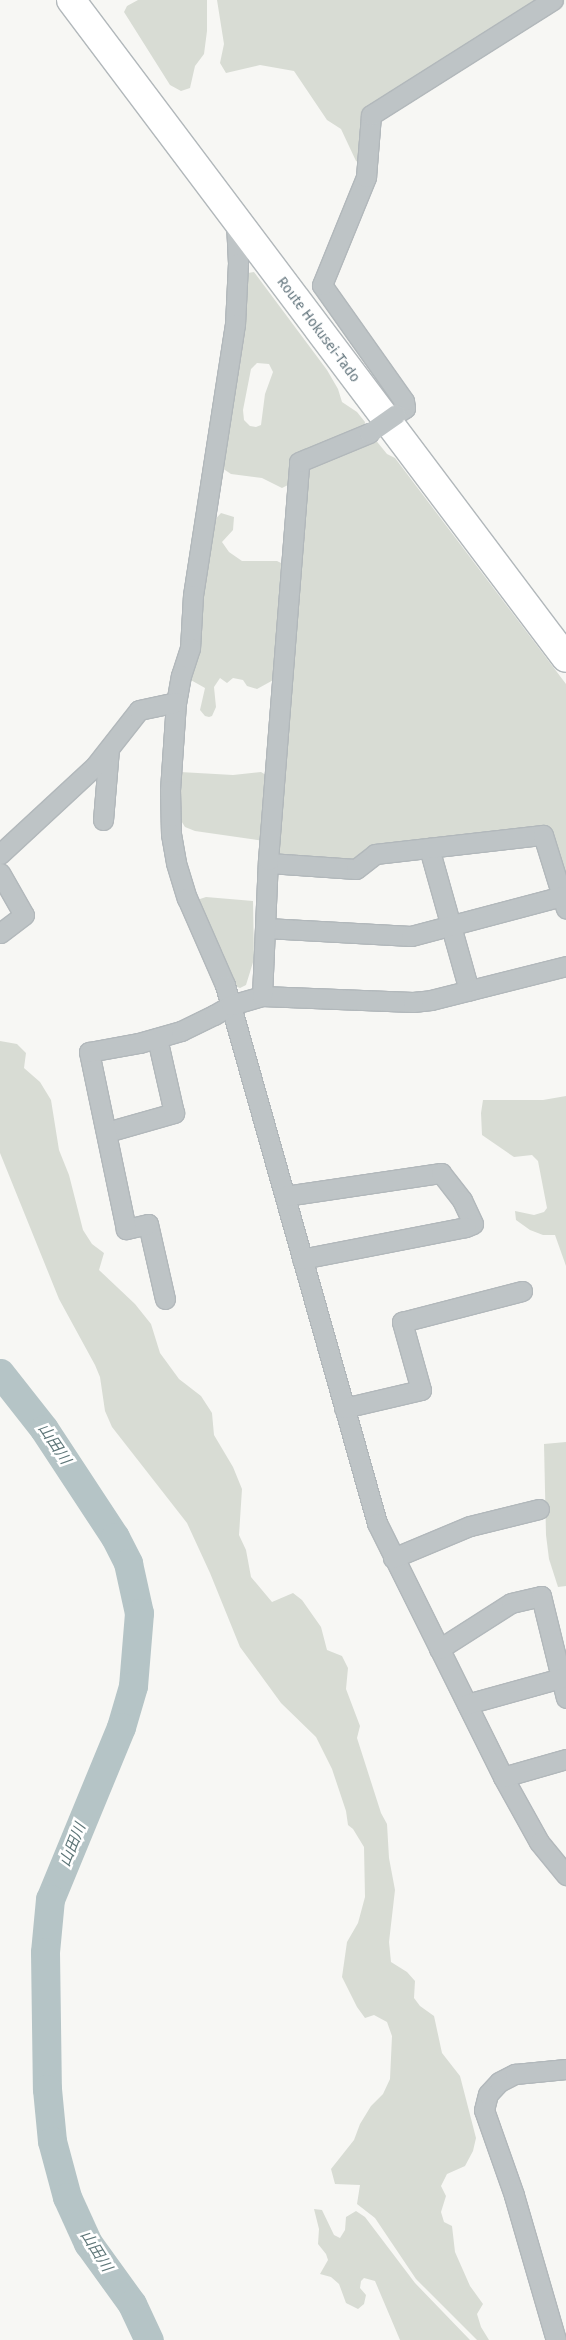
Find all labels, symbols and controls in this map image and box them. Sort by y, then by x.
street label: Route Hokusei-Tado [273,274,363,386]
water label: 山田川 [34,1420,74,1468]
water label: 山田川 [56,1821,90,1869]
water label: 山田川 [76,2227,116,2275]

